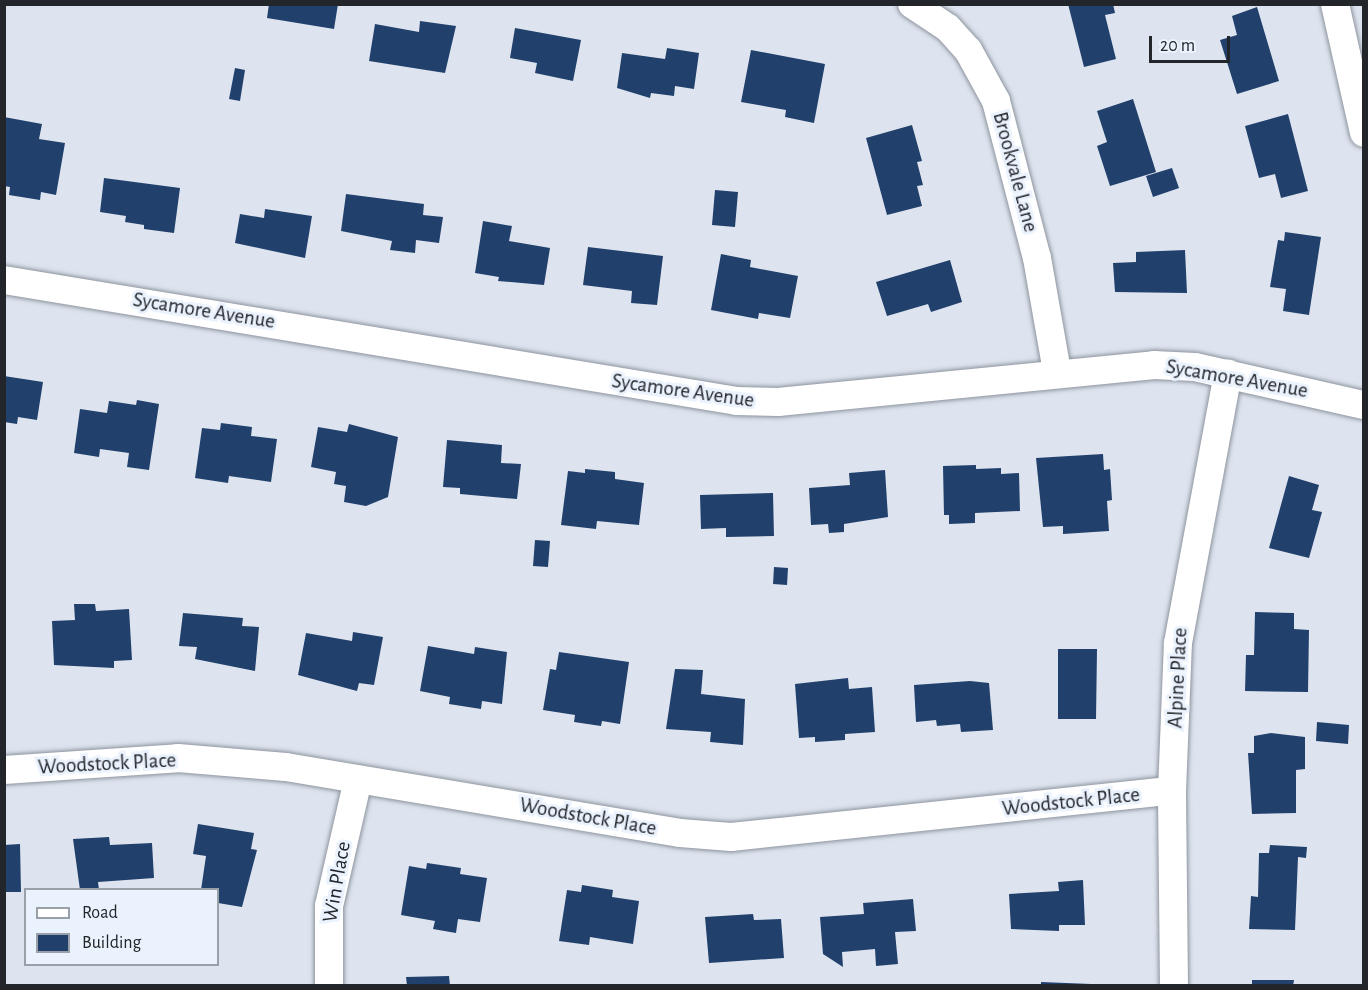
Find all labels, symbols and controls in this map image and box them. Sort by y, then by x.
scale bar [1152,24,1233,62]
text: 20 m [1160,37,1195,55]
street label: Brookvale Lane [987,109,1043,235]
street label: Sycamore Avenue [131,287,277,335]
street label: Sycamore Avenue [1164,354,1310,404]
street label: Sycamore Avenue [610,369,756,413]
street label: Alpine Place [1163,627,1193,729]
street label: Woodstock Place [37,748,177,780]
street label: Woodstock Place [1001,782,1141,822]
street label: Woodstock Place [518,793,658,841]
street label: Win Place [317,840,357,924]
legend [24,888,219,966]
text: Road [82,904,118,922]
text: Building [82,934,141,952]

